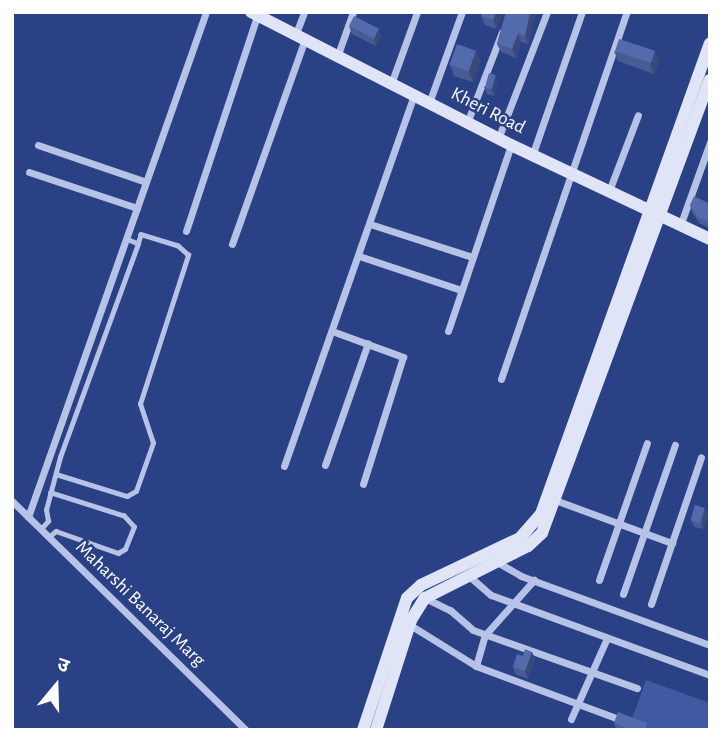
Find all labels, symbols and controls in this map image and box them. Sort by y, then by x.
street label: Kheri Road [447,83,529,139]
street label: Maharshi Banaraj Marg [70,536,210,672]
north arrow [21,651,91,721]
text: उ [55,655,71,676]

